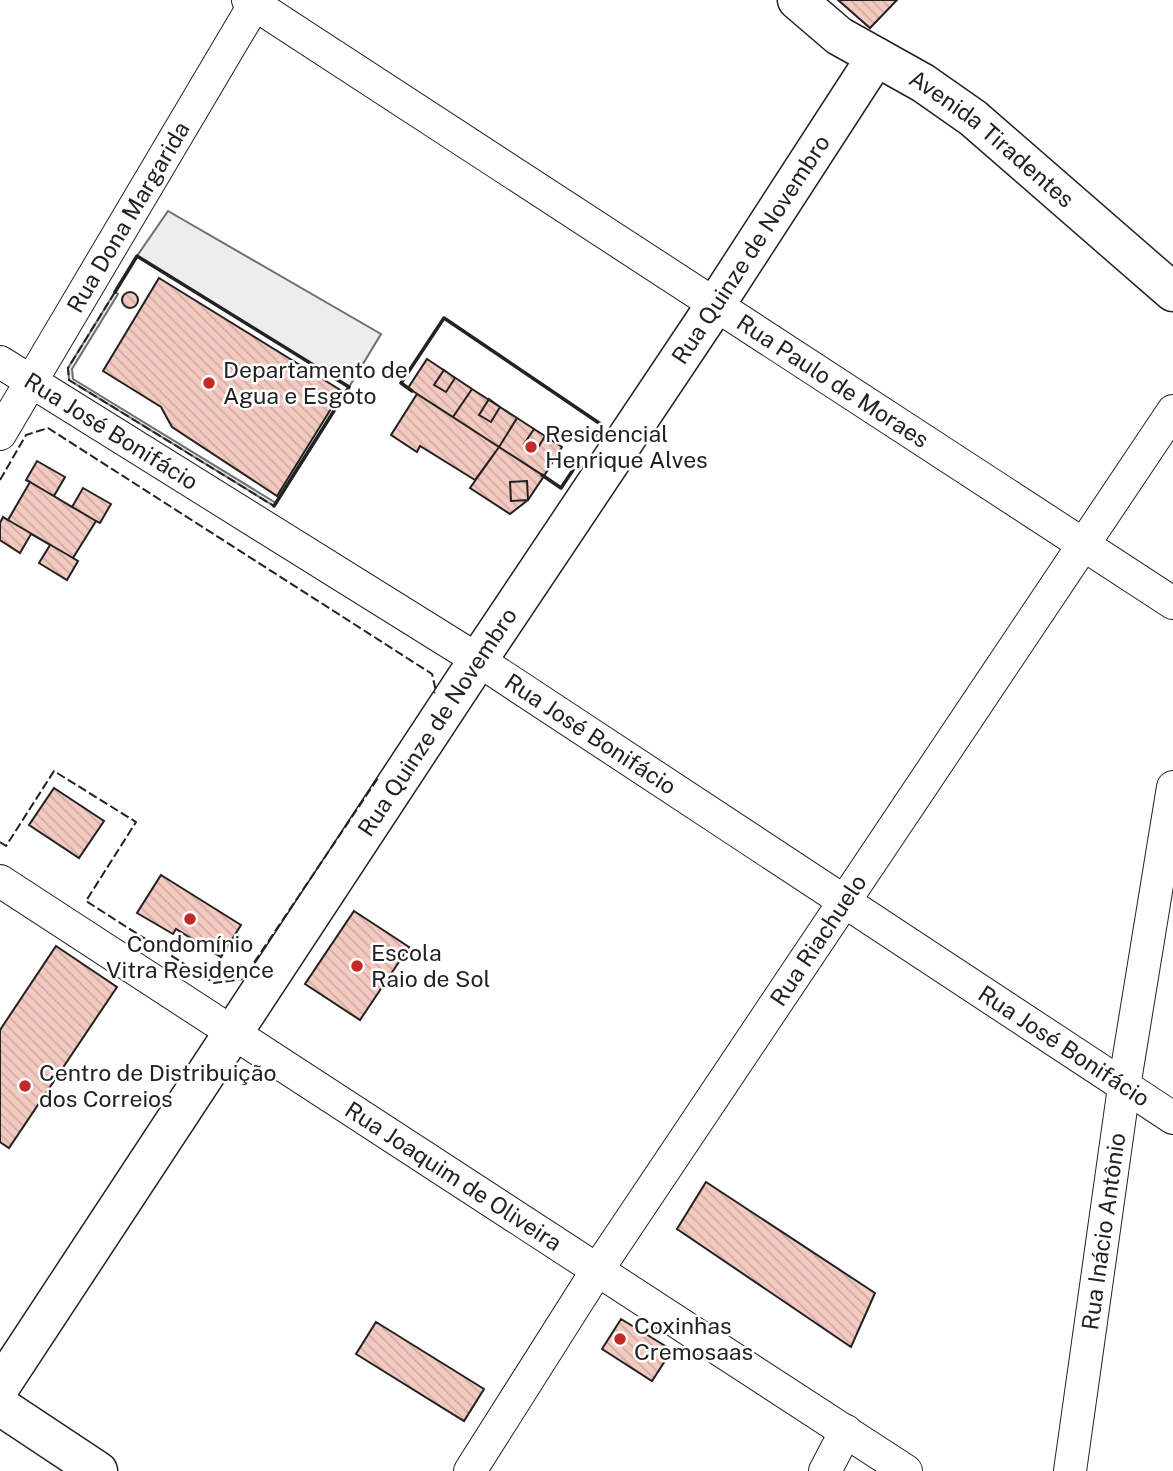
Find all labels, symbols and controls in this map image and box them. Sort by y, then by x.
street label: Avenida Tiradentes [905,64,1080,213]
street label: Rua Dona Margarida [61,117,195,317]
street label: Rua Quinze de Novembro [666,130,835,369]
street label: Rua Paulo de Moraes [732,308,934,453]
place label: Departamento de Agua e Esgoto [223,356,408,409]
street label: Rua José Bonifácio [20,367,203,495]
marker: Departamento de Agua e Esgoto [201,375,217,391]
place label: Residencial Henrique Alves [545,420,708,473]
marker: Residencial Henrique Alves [523,439,539,455]
street label: Rua Quinze de Novembro [352,602,522,841]
street label: Rua José Bonifácio [500,668,682,800]
street label: Rua Riachuelo [764,869,872,1011]
marker: Condomínio Vitra Residence [182,911,198,927]
place label: Condomínio Vitra Residence [106,930,274,983]
place label: Escola Raio de Sol [371,939,490,992]
marker: Escola Raio de Sol [349,958,365,974]
street label: Rua José Bonifácio [973,980,1155,1112]
place label: Centro de Distribuição dos Correios [39,1059,276,1112]
marker: Centro de Distribuição dos Correios [17,1078,33,1094]
street label: Rua Joaquim de Oliveira [340,1095,567,1256]
street label: Rua Inácio Antônio [1076,1131,1130,1332]
place label: Coxinhas Cremosaas [634,1312,753,1365]
marker: Coxinhas Cremosaas [612,1331,628,1347]

